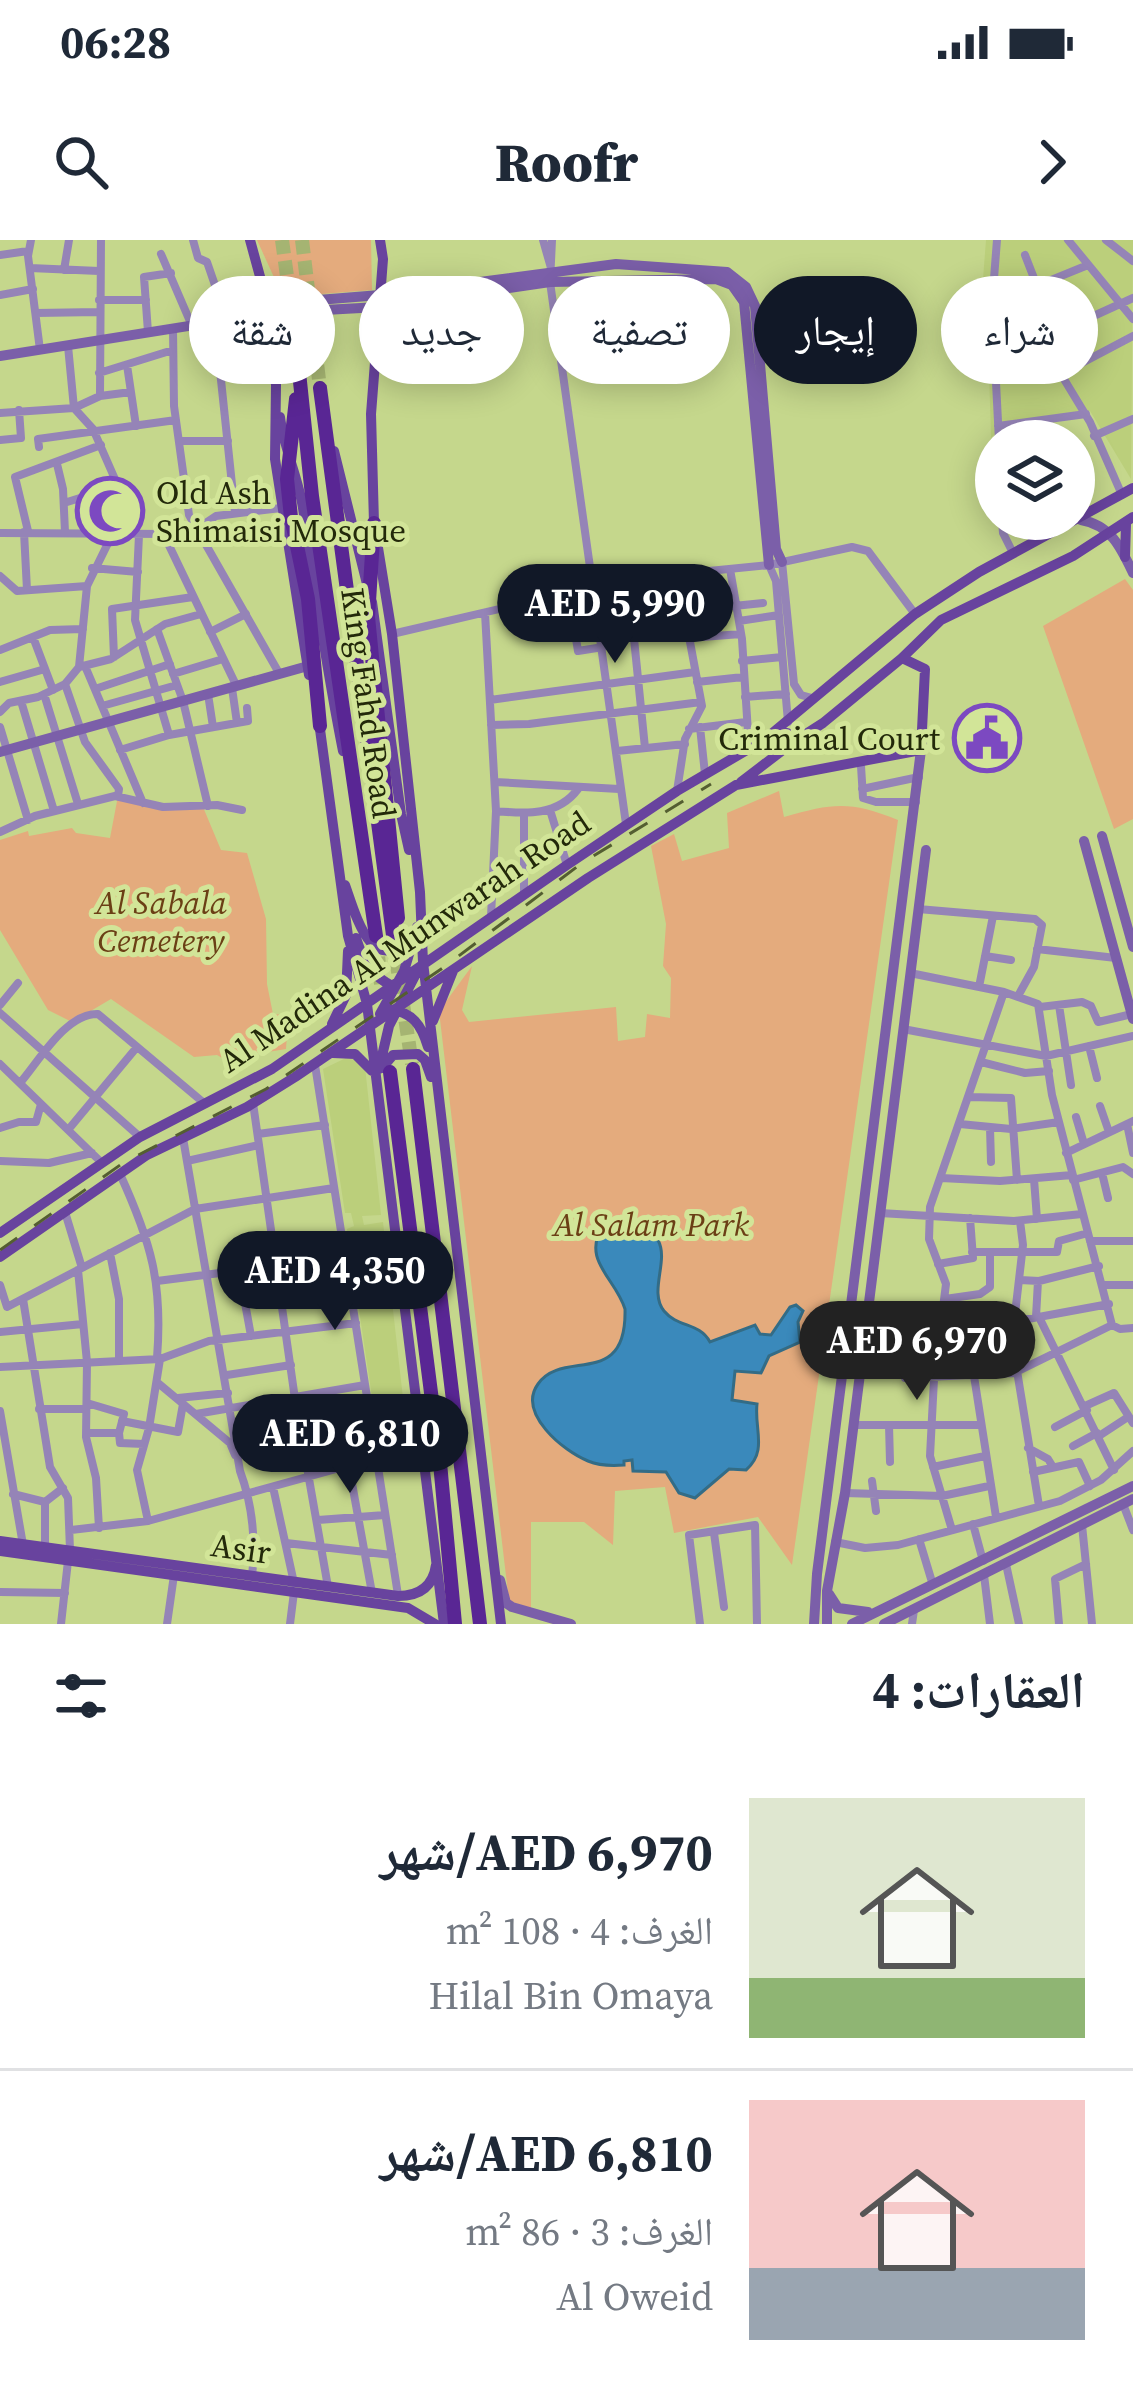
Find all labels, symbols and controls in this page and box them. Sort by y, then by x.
text: 06:28 [60,11,171,73]
text: Roofr [495,125,638,199]
icon: search [48,129,114,195]
icon: forward [1019,129,1085,195]
chip: شقة [189,276,335,384]
chip: جديد [359,276,524,384]
chip: تصفية [548,276,730,384]
chip: إيجار [754,276,917,384]
chip: شراء [941,276,1098,384]
map controls [975,420,1095,540]
button: layers [975,420,1095,540]
place label: Old Ash Shimaisi Mosque [156,470,406,553]
mosque icon: Old Ash Shimaisi Mosque [75,476,145,546]
pin: AED 5,990 [478,564,752,666]
text: AED 5,990 [524,576,706,629]
street label: King Fahd Road [330,585,407,821]
public building icon: Criminal Court [952,703,1022,773]
place label: Criminal Court [718,716,940,761]
street label: Al Madina Al Munwarah Road [210,800,599,1083]
park label: Al Sabala Cemetery [93,880,227,963]
park label: Al Salam Park [551,1202,750,1247]
pin: AED 4,350 [198,1231,472,1333]
text: AED 4,350 [244,1243,426,1296]
pin: AED 6,970 [780,1301,1054,1403]
text: AED 6,970 [826,1313,1008,1366]
pin: AED 6,810 [213,1394,487,1496]
text: AED 6,810 [259,1406,441,1459]
street label: Asir [208,1522,274,1575]
text: العقارات: 4 [872,1655,1085,1725]
icon: filters [48,1663,114,1729]
text: AED 6,970/شهر [380,1817,713,1887]
icon: home [845,1846,989,1990]
text: الغرف: 4 · 108 m² [446,1904,713,1957]
text: Hilal Bin Omaya [429,1969,713,2022]
text: AED 6,810/شهر [380,2118,713,2188]
icon: home [845,2148,989,2292]
text: الغرف: 3 · 86 m² [465,2205,713,2258]
text: Al Oweid [556,2270,713,2323]

